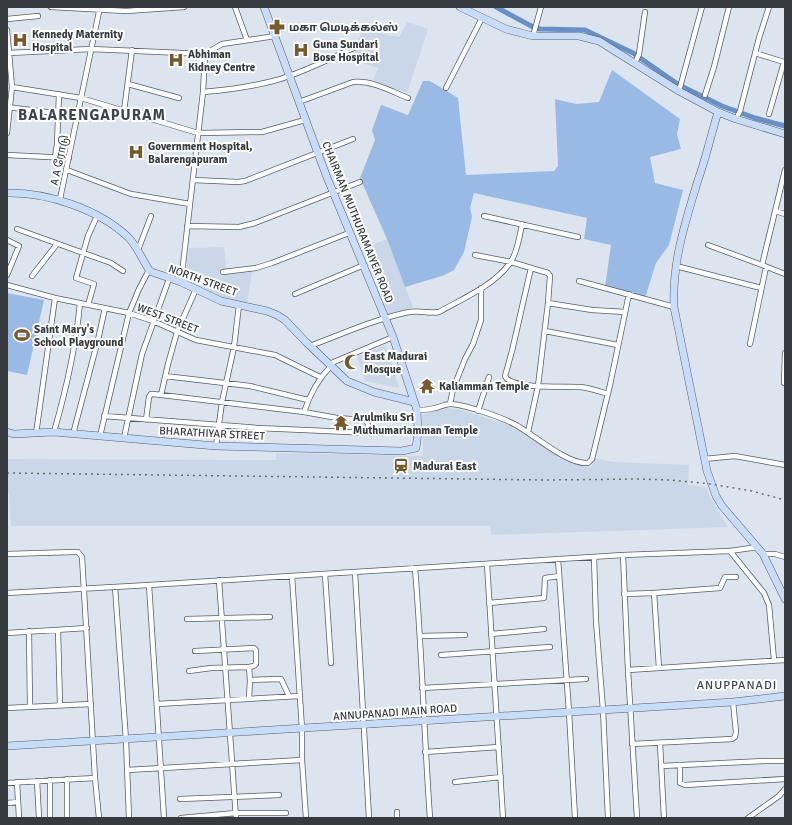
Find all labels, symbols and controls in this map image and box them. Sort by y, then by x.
pharmacy icon: மகா மெடிக்கல்ஸ் [268,18,286,36]
place label: மகா மெடிக்கல்ஸ் [289,21,399,35]
place label: Kennedy Maternity Hospital [32,28,124,54]
hospital icon: Kennedy Maternity Hospital [11,31,29,49]
place label: Guna Sundari Bose Hospital [313,38,379,64]
hospital icon: Guna Sundari Bose Hospital [292,41,310,59]
place label: Abhiman Kidney Centre [188,48,256,74]
hospital icon: Abhiman Kidney Centre [167,51,185,69]
district label: BALARENGAPURAM [18,106,166,124]
street label: A A ரோடு [48,134,71,187]
place label: Government Hospital, Balarengapuram [148,140,253,166]
street label: CHAIRMAN MUTHURAMAIYER ROAD [319,140,396,305]
hospital icon: Government Hospital, Balarengapuram [127,143,145,161]
street label: NORTH STREET [167,262,239,299]
street label: WEST STREET [135,301,201,336]
place label: Saint Mary's School Playground [34,323,123,349]
sports icon: Saint Mary's School Playground [13,326,31,344]
place label: East Madurai Mosque [364,350,427,376]
mosque icon: East Madurai Mosque [343,353,361,371]
temple icon: Kaliamman Temple [418,377,436,395]
place label: Kaliamman Temple [439,380,530,393]
place label: Arulmiku Sri Muthumariamman Temple [353,411,479,437]
temple icon: Arulmiku Sri Muthumariamman Temple [332,414,350,432]
street label: BHARATHIYAR STREET [159,424,266,443]
station icon: Madurai East [392,457,410,475]
place label: Madurai East [413,460,476,473]
district label: ANUPPANADI [697,678,777,693]
street label: ANNUPANADI MAIN ROAD [333,702,458,723]

